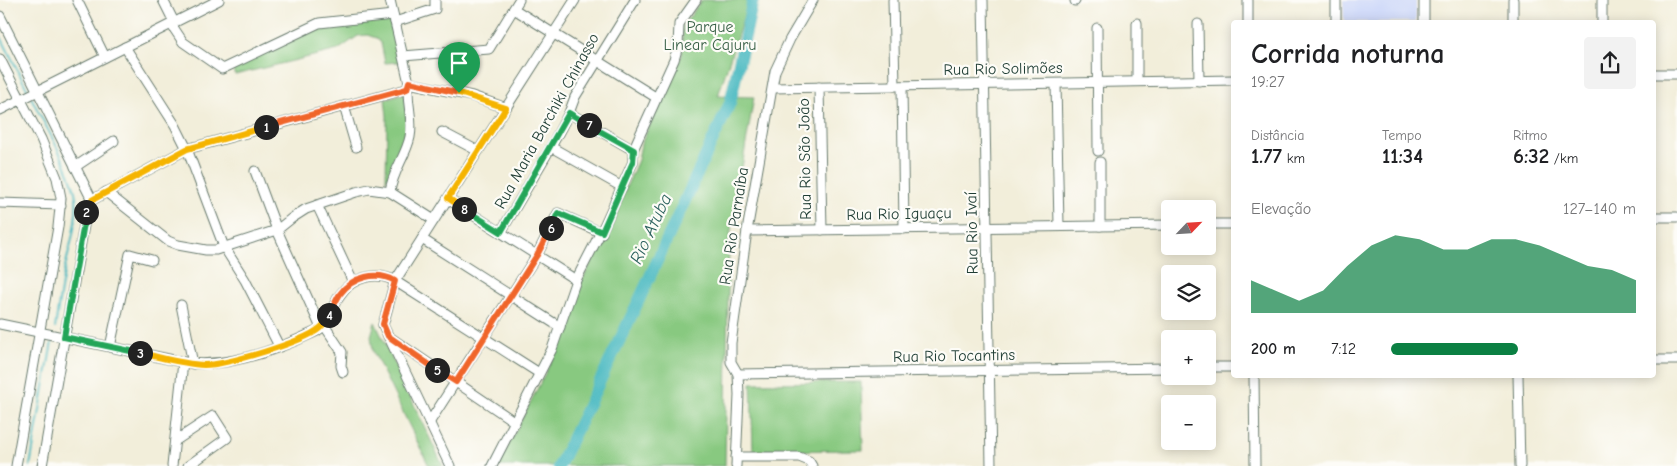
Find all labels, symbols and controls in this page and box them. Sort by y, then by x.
park label: Parque Linear Cajuru [663,18,757,54]
street label: Rua Maria Barchiki Chinasso [491,30,603,212]
button: share [1584,37,1636,89]
text: Corrida noturna [1251,38,1444,70]
pin [438,42,480,93]
icon: arrive [445,49,473,77]
street label: Rua Rio Solimões [943,59,1063,79]
text: 19:27 [1251,73,1285,91]
street label: Rua Rio São João [795,98,815,220]
pin: 7 [576,112,602,138]
pin: 1 [254,114,278,140]
text: 7 [586,117,593,134]
text: 1 [264,119,269,136]
text: Distância [1251,127,1305,144]
text: Tempo [1382,127,1422,144]
text: Ritmo [1513,127,1548,144]
text: 1.77 [1251,144,1282,168]
text: 11:34 [1382,144,1423,168]
text: 6:32 [1513,144,1549,168]
text: km [1282,150,1305,167]
text: /km [1549,150,1578,167]
street label: Rua Rio Parnaíba [716,166,752,286]
water label: Rio Atuba [626,191,676,267]
street label: Rua Rio Ivaí [962,191,982,275]
pin: 8 [452,196,476,222]
pin: 2 [74,200,98,224]
north arrow [1161,200,1216,255]
map controls [1161,200,1216,450]
text: Elevação [1251,200,1311,218]
text: 127–140 m [1563,200,1636,218]
text: 8 [461,201,468,218]
text: 2 [83,204,90,221]
street label: Rua Rio Iguaçu [846,204,952,224]
pin: 6 [538,216,564,240]
text: 6 [548,220,555,237]
button: layers [1161,265,1216,320]
pin: 4 [316,302,342,328]
text: 4 [326,307,333,324]
button: + [1161,330,1216,385]
pin: 3 [128,340,152,366]
text: 200 m [1251,340,1296,358]
text: 7:12 [1331,340,1356,358]
text: 3 [137,345,144,362]
street label: Rua Rio Tocantins [893,346,1016,366]
pin: 5 [424,358,450,382]
text: 5 [434,362,441,379]
button: − [1161,395,1216,450]

